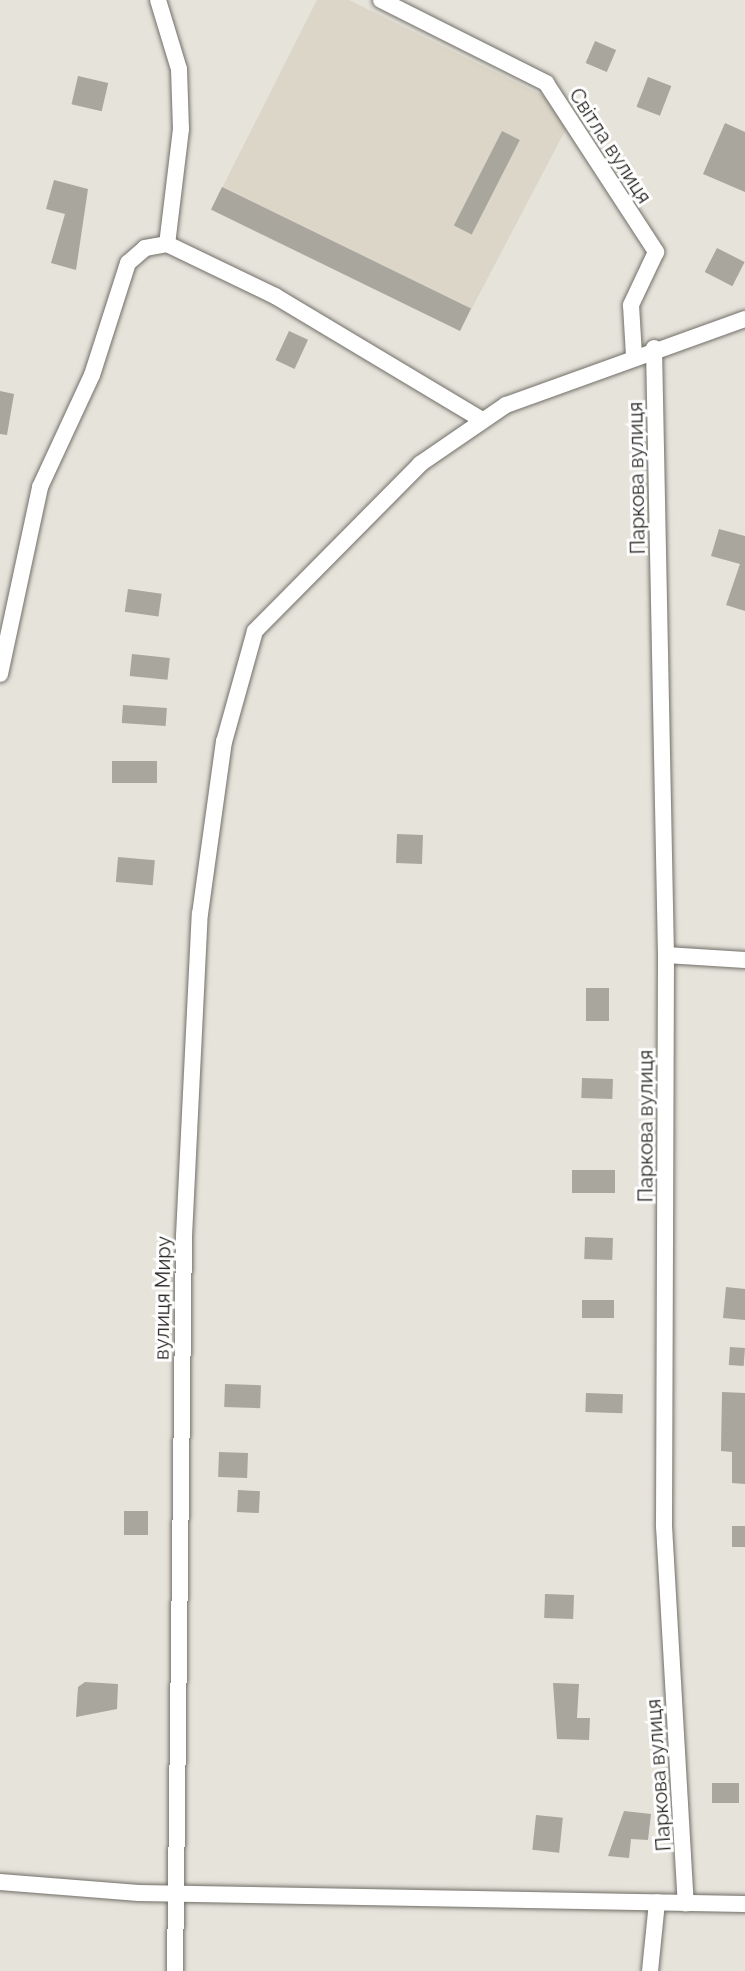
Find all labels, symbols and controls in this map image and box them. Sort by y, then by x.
street label: Світла вулиця [564,84,656,208]
street label: Паркова вулиця [624,401,650,555]
street label: Паркова вулиця [634,1050,658,1202]
street label: вулиця Миру [150,1236,176,1360]
street label: Паркова вулиця [642,1698,676,1852]

